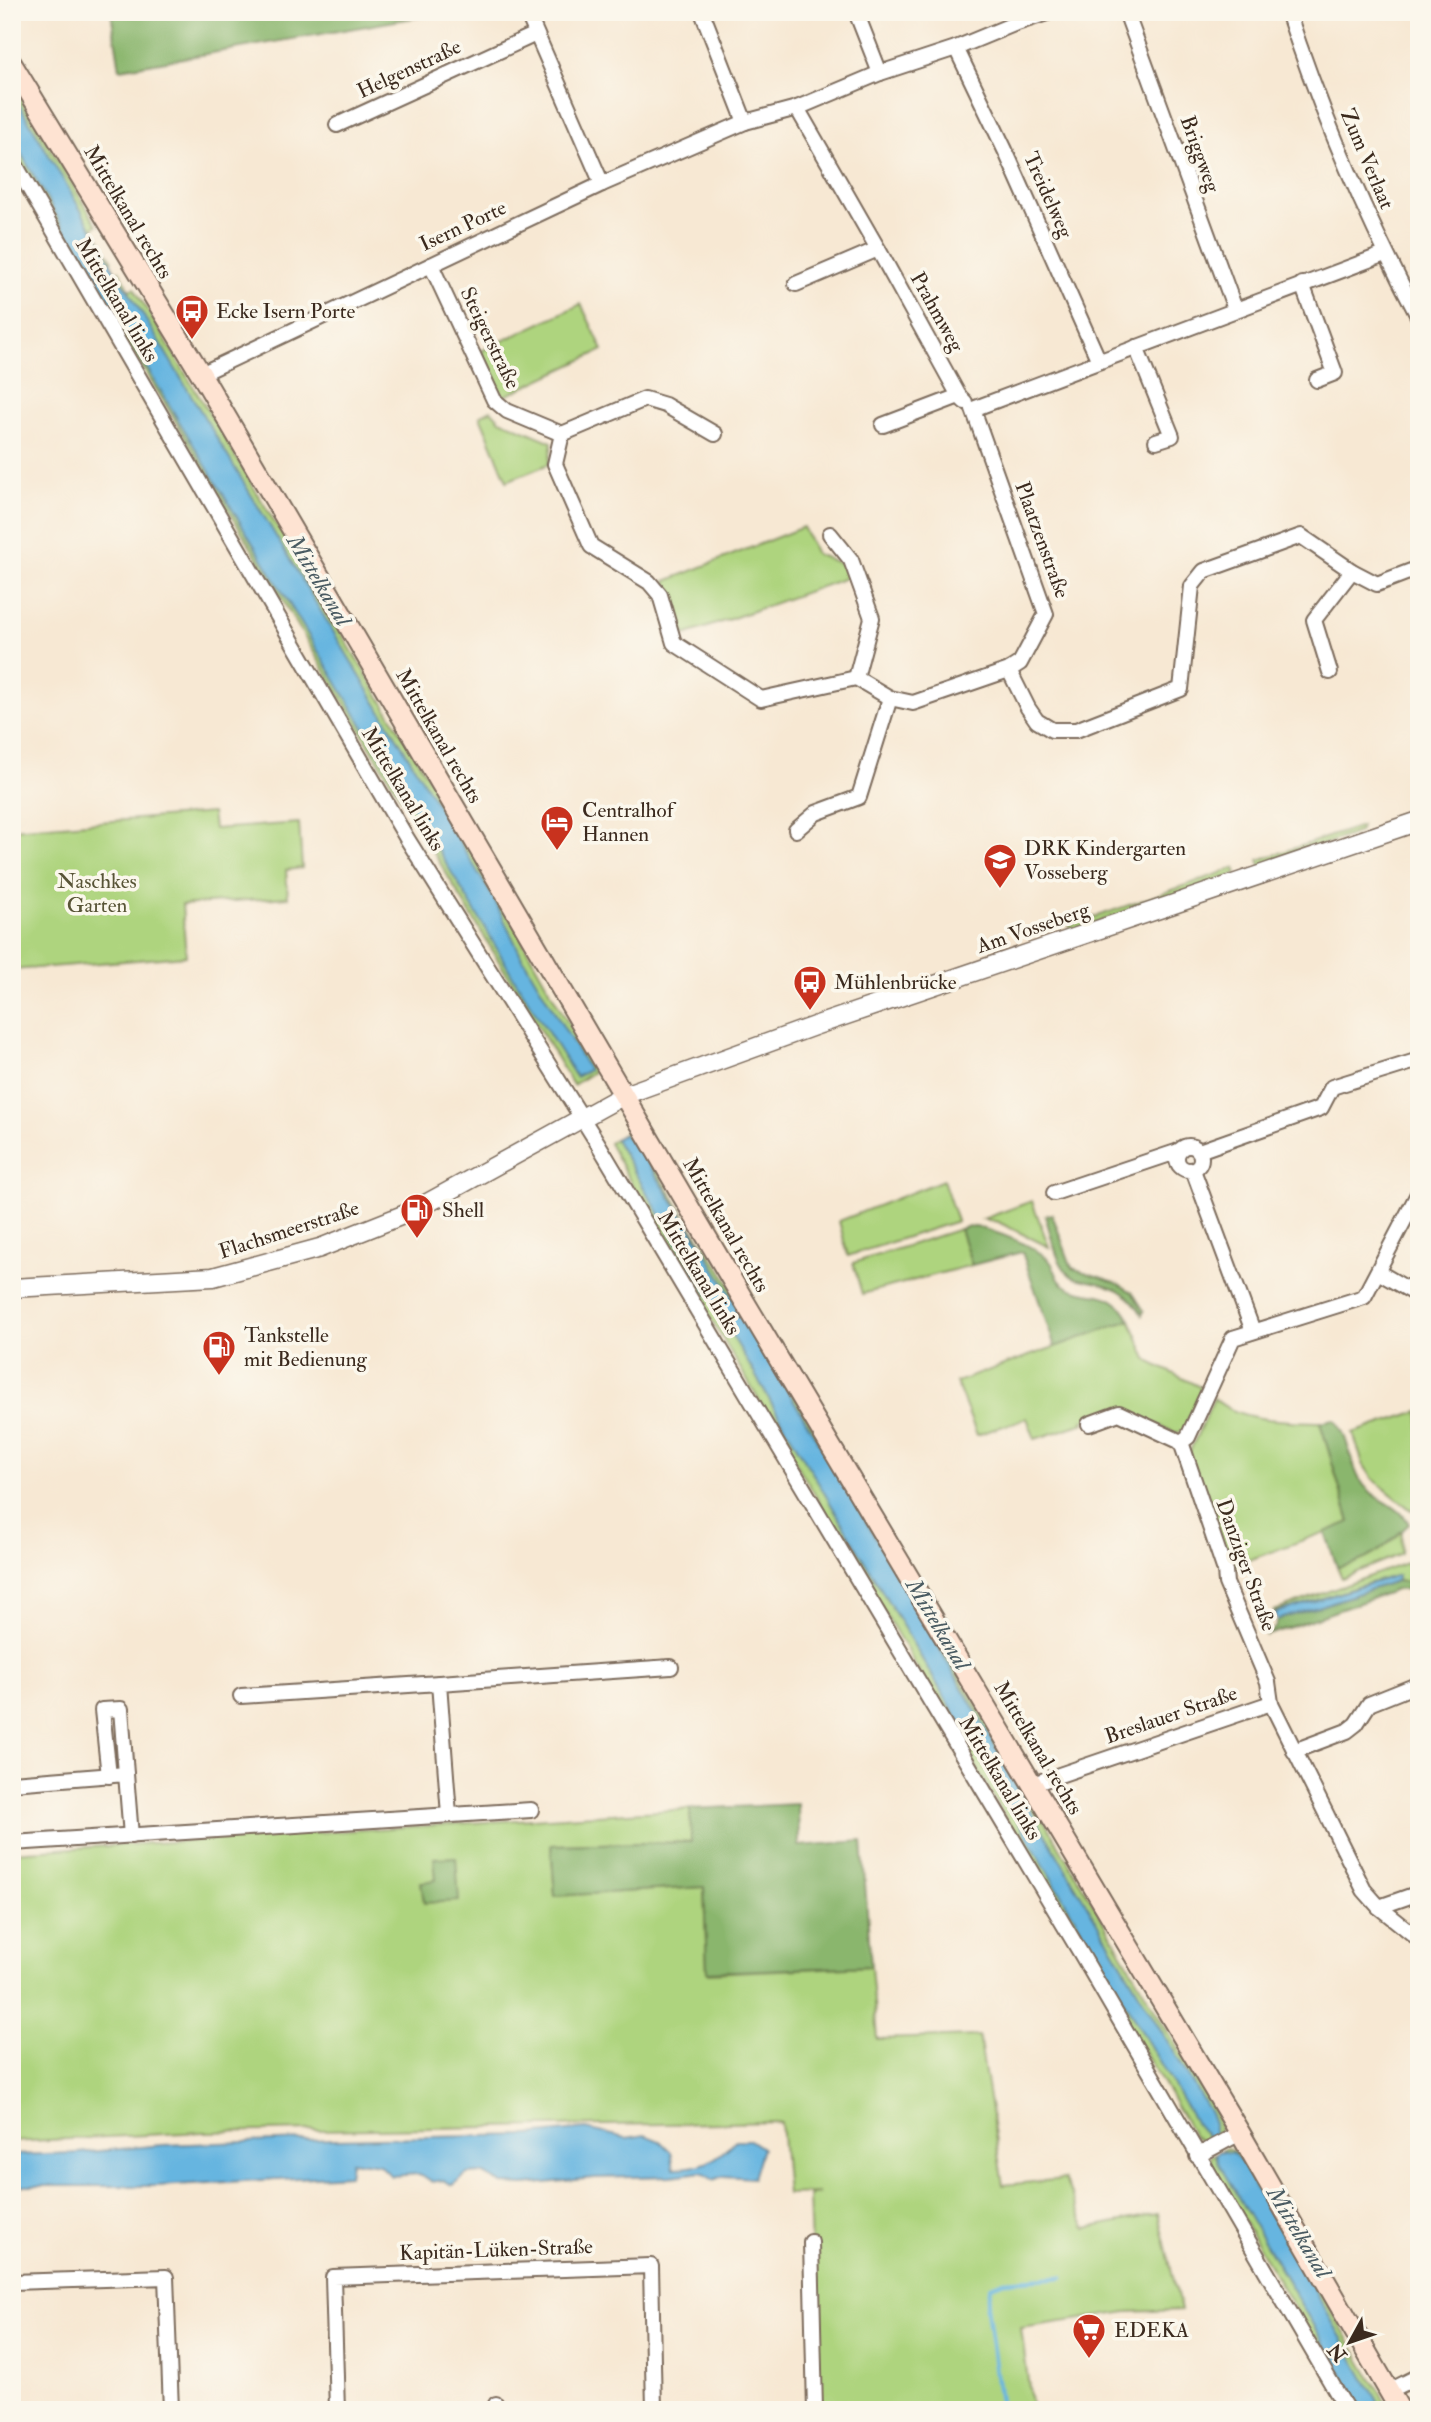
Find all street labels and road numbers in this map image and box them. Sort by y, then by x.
street label: Helgenstraße [353,33,466,105]
street label: Zum Verlaat [1334,105,1400,213]
street label: Briggweg [1174,112,1227,197]
street label: Mittelkanal rechts [77,140,179,284]
street label: Treidelweg [1017,148,1079,243]
street label: Isern Porte [415,194,511,258]
street label: Mittelkanal links [69,233,165,367]
street label: Prahmweg [904,267,970,357]
street label: Steigerstraße [454,282,526,394]
street label: Plaatzenstraße [1008,478,1076,602]
street label: Mittelkanal rechts [390,664,488,808]
street label: Mittelkanal links [355,722,451,856]
street label: Am Vosseberg [972,896,1094,960]
street label: Mittelkanal rechts [677,1153,775,1297]
street label: Flachsmeerstraße [215,1195,363,1265]
street label: Mittelkanal links [651,1206,747,1340]
street label: Danziger Straße [1210,1495,1282,1635]
street label: Mittelkanal rechts [987,1676,1089,1820]
street label: Breslauer Straße [1101,1680,1241,1750]
street label: Mittelkanal links [952,1711,1048,1845]
street label: Kapitän-Lüken-Straße [399,2233,594,2267]

